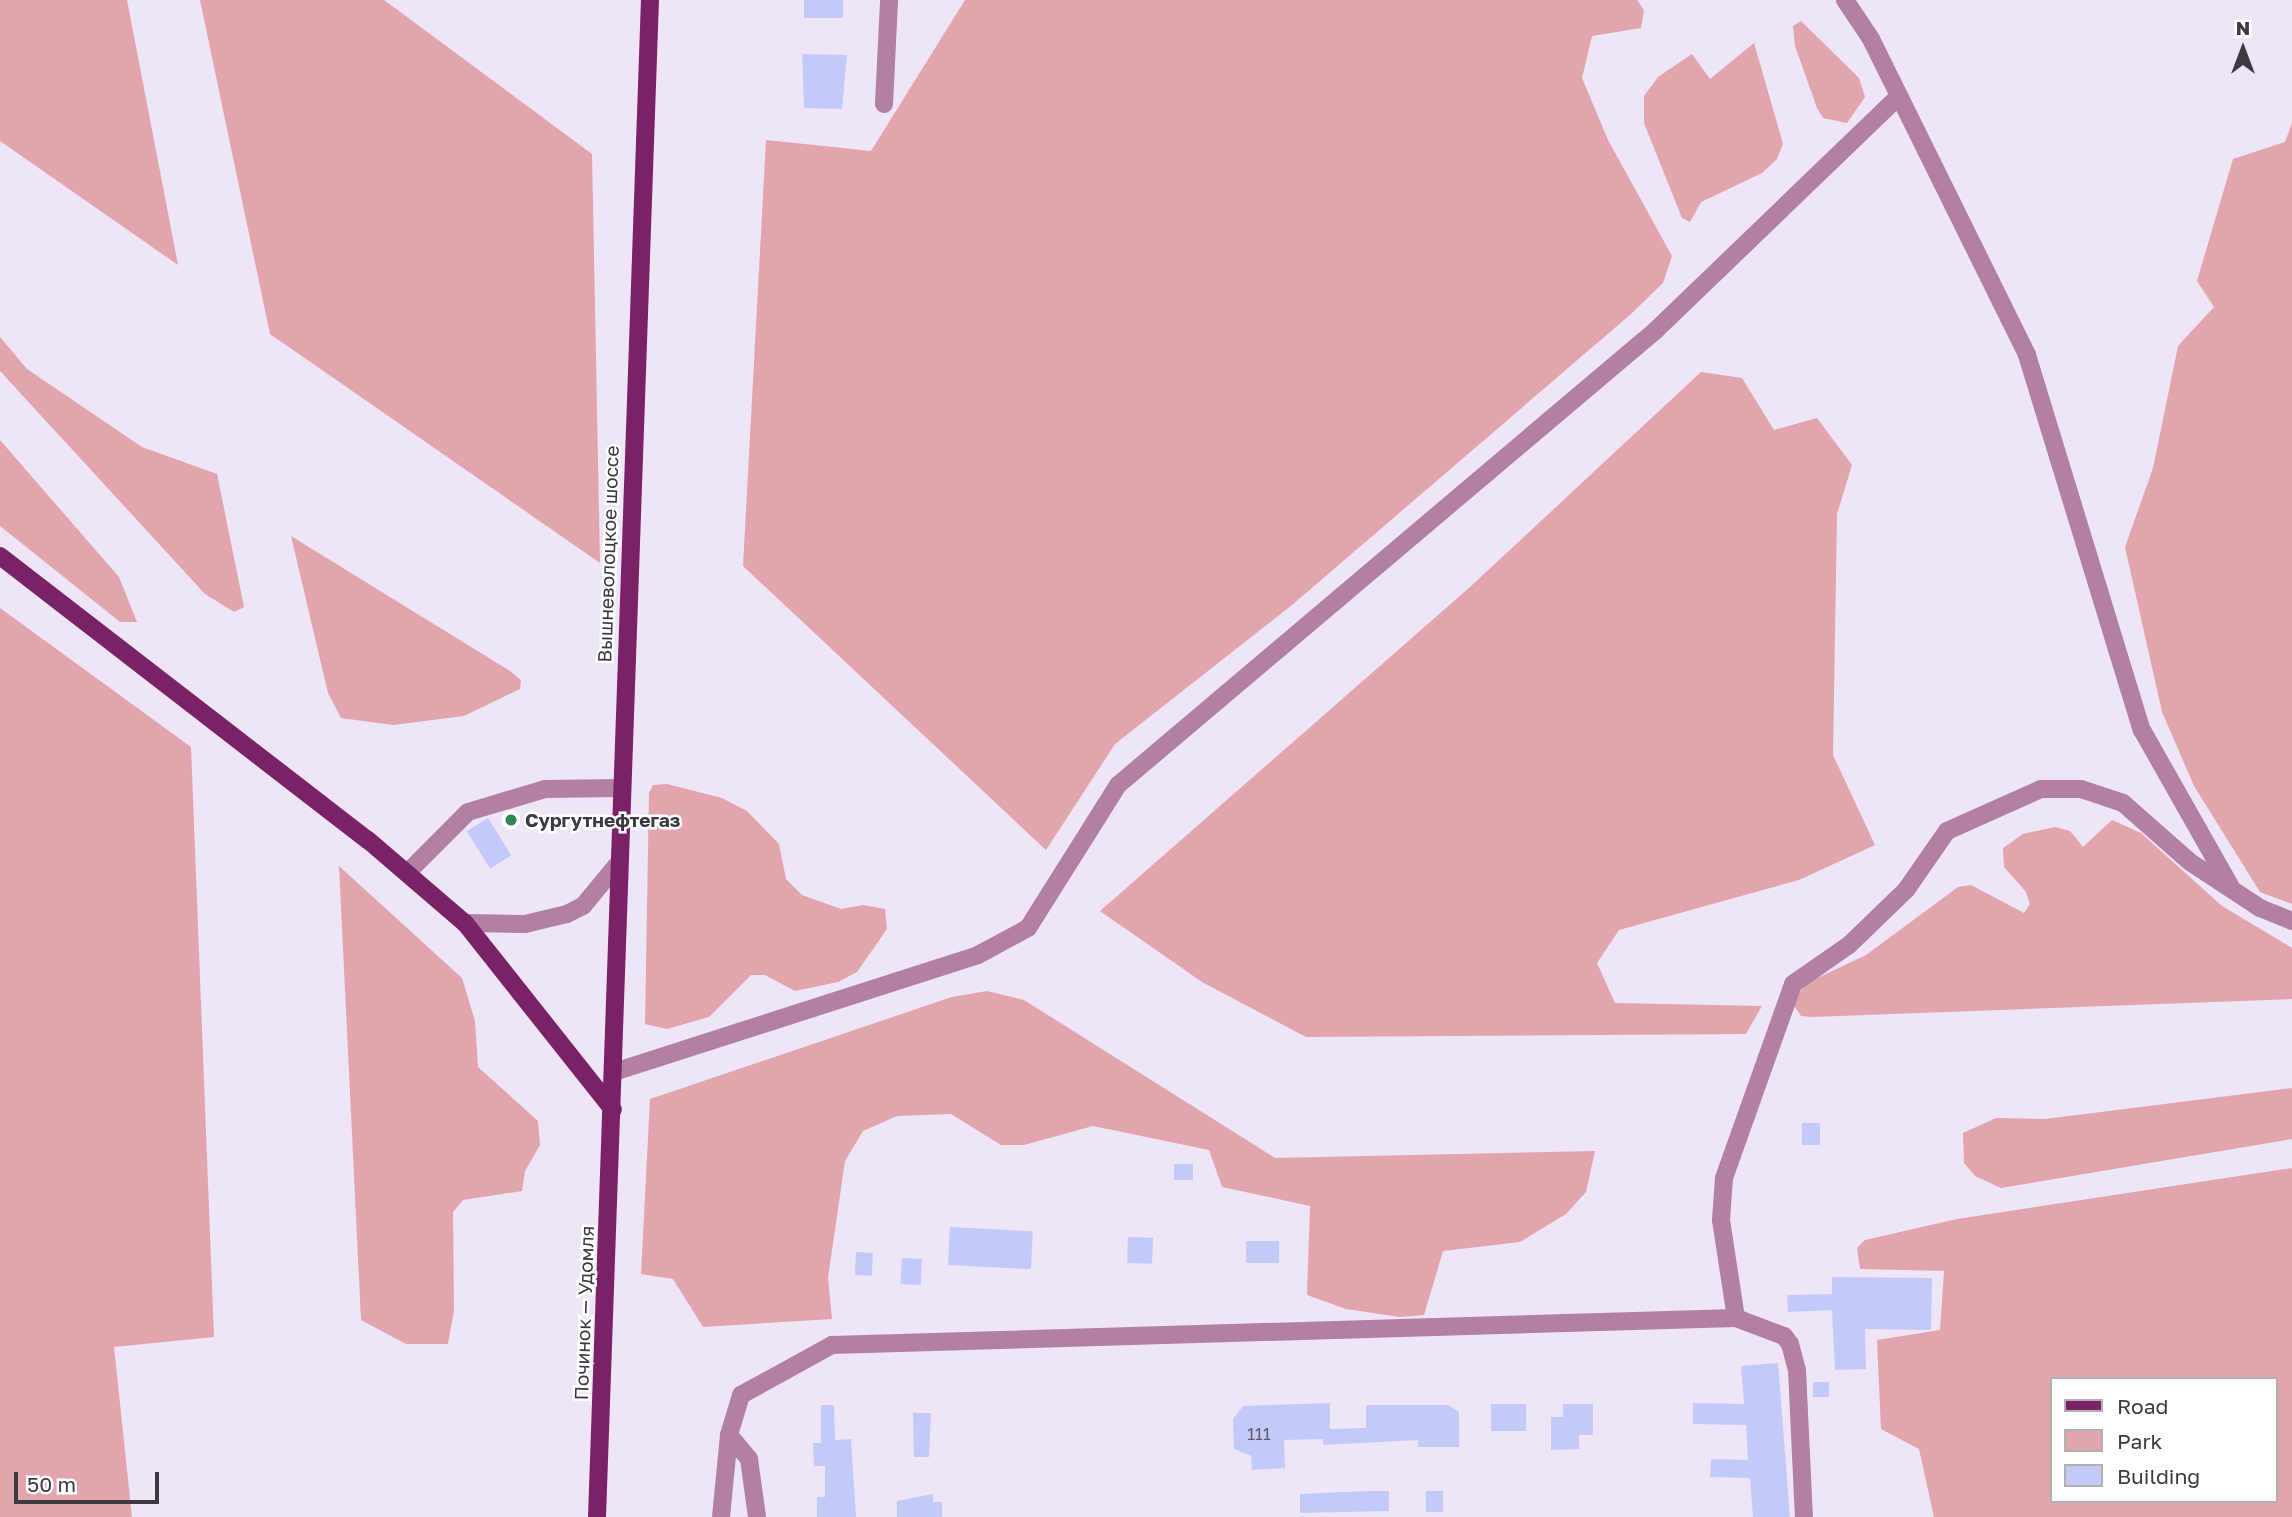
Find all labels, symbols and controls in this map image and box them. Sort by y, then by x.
north arrow [2208,14,2278,84]
text: N [2236,16,2250,39]
street label: Вышневолоцкое шоссе [593,445,623,663]
place label: Сургутнефтегаз [525,809,680,831]
marker: Сургутнефтегаз [503,812,519,828]
street label: Починок — Удомля [570,1225,598,1401]
legend [2050,1377,2278,1503]
text: Road [2117,1393,2168,1419]
house number: 111 [1247,1424,1271,1444]
text: Park [2117,1428,2162,1454]
scale bar [18,1458,163,1502]
text: Building [2117,1463,2200,1489]
text: 50 m [27,1471,76,1497]

